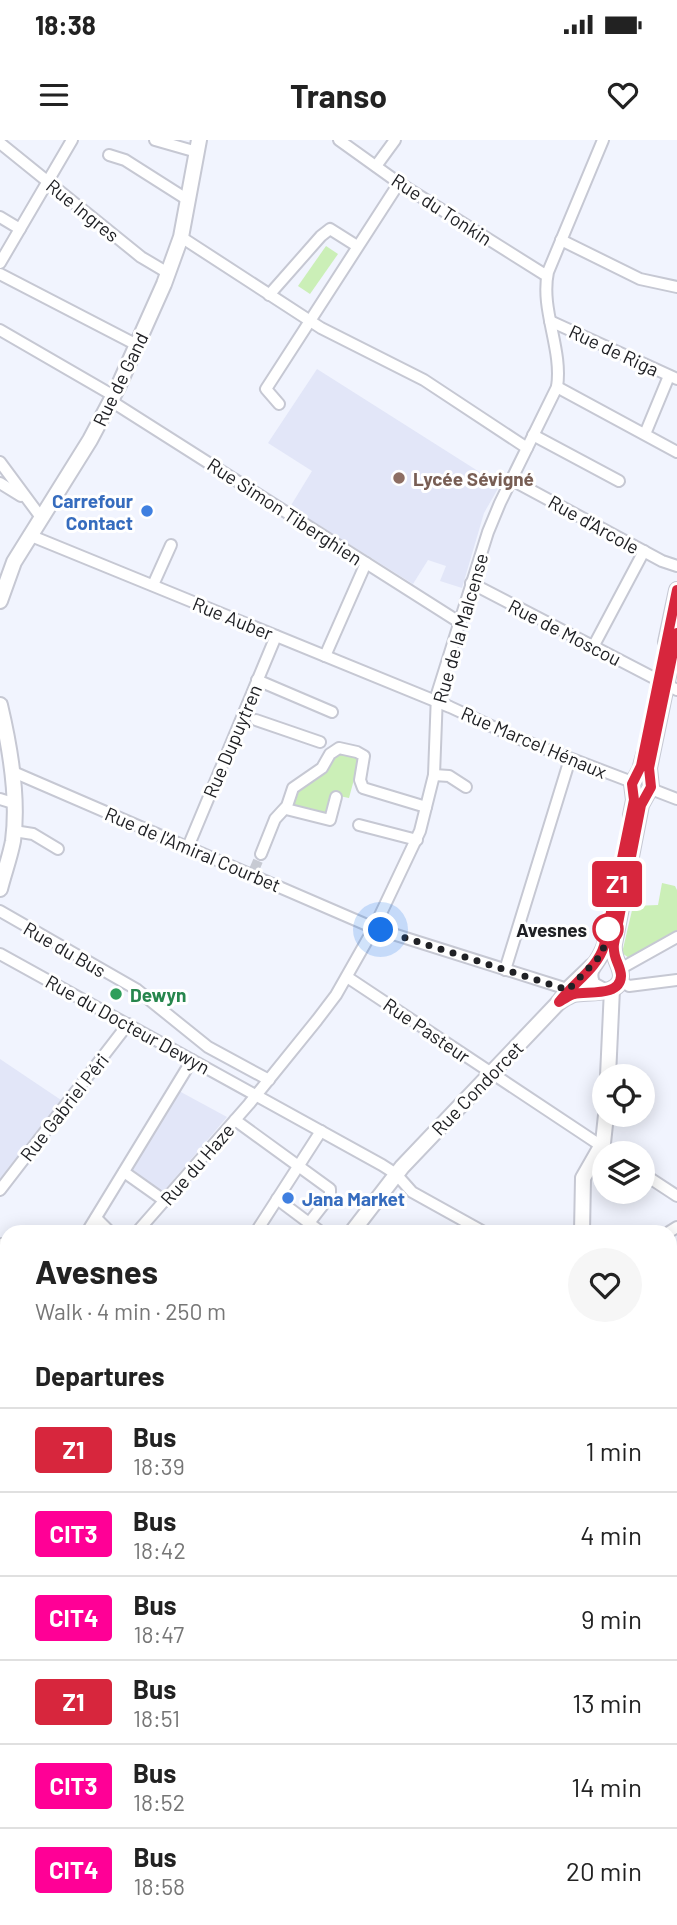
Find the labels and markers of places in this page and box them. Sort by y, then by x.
place label: Lycée Sévigné [413,467,534,490]
marker: Lycée Sévigné [391,470,407,486]
place label: Carrefour Contact [52,489,134,534]
marker: Carrefour Contact [139,503,155,519]
marker: Avesnes [593,914,623,944]
place label: Avesnes [516,918,587,941]
place label: Dewyn [130,983,186,1006]
marker: Dewyn [108,986,124,1002]
place label: Jana Market [302,1187,405,1210]
marker: Jana Market [280,1190,296,1206]

